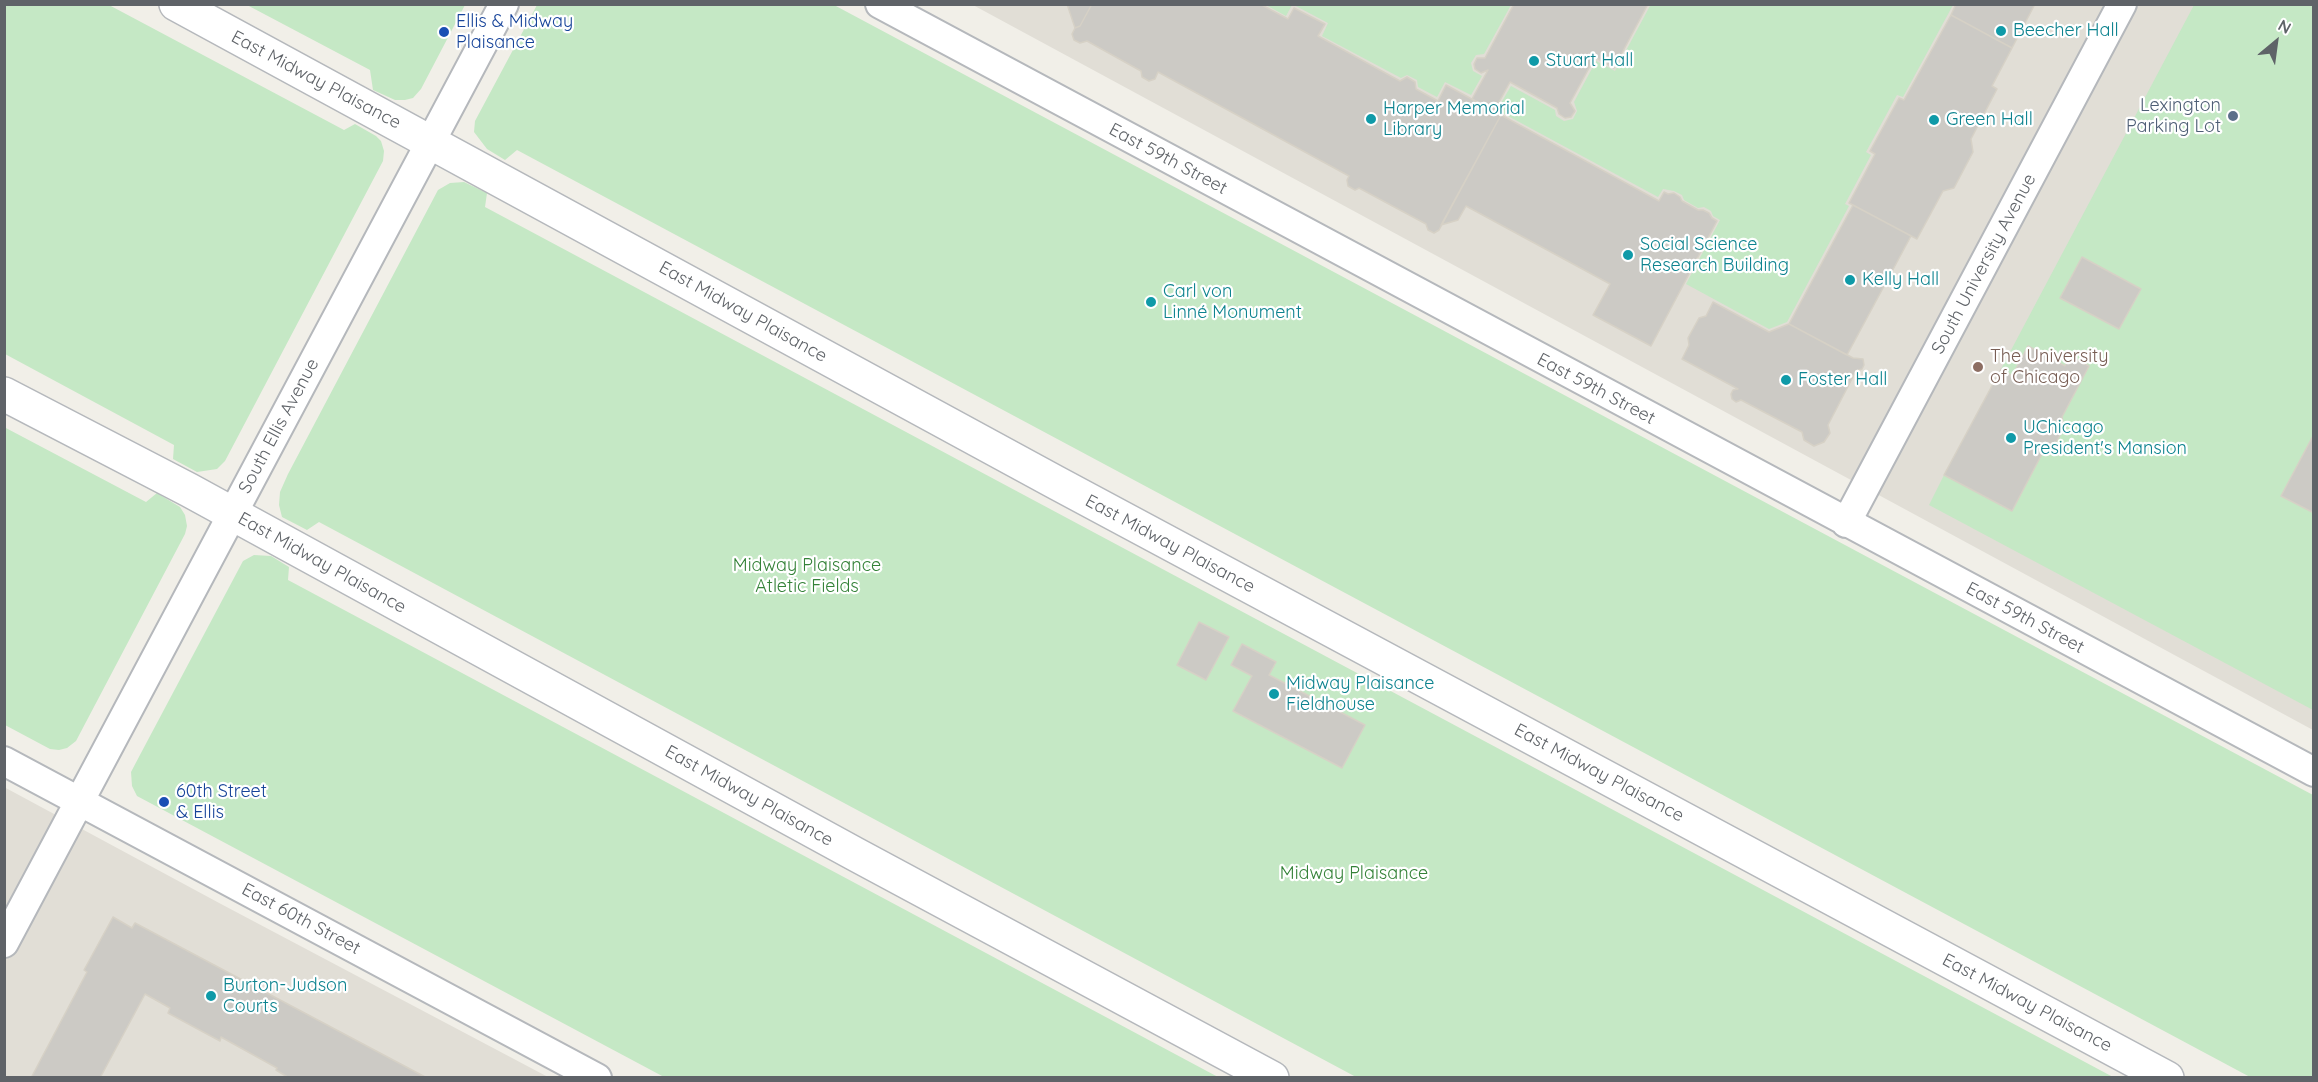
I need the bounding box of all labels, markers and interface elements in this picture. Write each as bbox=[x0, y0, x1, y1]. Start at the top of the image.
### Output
place label: Ellis & Midway Plaisance bbox=[456, 11, 573, 54]
north arrow bbox=[2246, 12, 2306, 72]
text: N bbox=[2275, 15, 2295, 38]
place label: Beecher Hall bbox=[2013, 20, 2119, 42]
marker: Beecher Hall bbox=[1994, 24, 2008, 38]
marker: Ellis & Midway Plaisance bbox=[437, 25, 451, 39]
street label: East Midway Plaisance bbox=[228, 26, 404, 134]
place label: Stuart Hall bbox=[1546, 50, 1633, 72]
marker: Stuart Hall bbox=[1527, 54, 1541, 68]
place label: Lexington Parking Lot bbox=[2126, 95, 2221, 138]
place label: Harper Memorial Library bbox=[1383, 98, 1525, 140]
place label: Green Hall bbox=[1946, 109, 2033, 131]
marker: Lexington Parking Lot bbox=[2226, 109, 2240, 123]
marker: Harper Memorial Library bbox=[1364, 112, 1378, 126]
marker: Green Hall bbox=[1927, 113, 1941, 127]
street label: East 59th Street bbox=[1105, 119, 1231, 199]
street label: South University Avenue bbox=[1927, 170, 2041, 358]
place label: Social Science Research Building bbox=[1640, 234, 1789, 276]
marker: Social Science Research Building bbox=[1621, 248, 1635, 262]
street label: East Midway Plaisance bbox=[655, 257, 831, 367]
place label: Kelly Hall bbox=[1862, 269, 1939, 291]
marker: Kelly Hall bbox=[1843, 273, 1857, 287]
place label: Carl von Linné Monument bbox=[1163, 281, 1302, 324]
marker: Carl von Linné Monument bbox=[1144, 295, 1158, 309]
place label: The University of Chicago bbox=[1990, 346, 2108, 388]
street label: East 59th Street bbox=[1533, 349, 1659, 429]
street label: South Ellis Avenue bbox=[234, 355, 324, 497]
marker: The University of Chicago bbox=[1971, 360, 1985, 374]
place label: Foster Hall bbox=[1798, 369, 1887, 391]
marker: Foster Hall bbox=[1779, 373, 1793, 387]
place label: UChicago President's Mansion bbox=[2023, 417, 2187, 460]
marker: UChicago President's Mansion bbox=[2004, 431, 2018, 445]
street label: East Midway Plaisance bbox=[1082, 490, 1258, 598]
street label: East Midway Plaisance bbox=[234, 508, 410, 618]
park label: Midway Plaisance Atletic Fields bbox=[733, 555, 881, 598]
street label: East 59th Street bbox=[1962, 578, 2088, 658]
place label: Midway Plaisance Fieldhouse bbox=[1286, 673, 1434, 716]
marker: Midway Plaisance Fieldhouse bbox=[1267, 687, 1281, 701]
street label: East Midway Plaisance bbox=[1511, 719, 1687, 827]
street label: East Midway Plaisance bbox=[661, 741, 837, 851]
place label: 60th Street & Ellis bbox=[176, 781, 267, 824]
marker: 60th Street & Ellis bbox=[157, 795, 171, 809]
park label: Midway Plaisance bbox=[1280, 863, 1428, 885]
street label: East 60th Street bbox=[238, 879, 364, 959]
street label: East Midway Plaisance bbox=[1939, 949, 2115, 1057]
place label: Burton-Judson Courts bbox=[223, 975, 347, 1018]
marker: Burton-Judson Courts bbox=[204, 989, 218, 1003]

